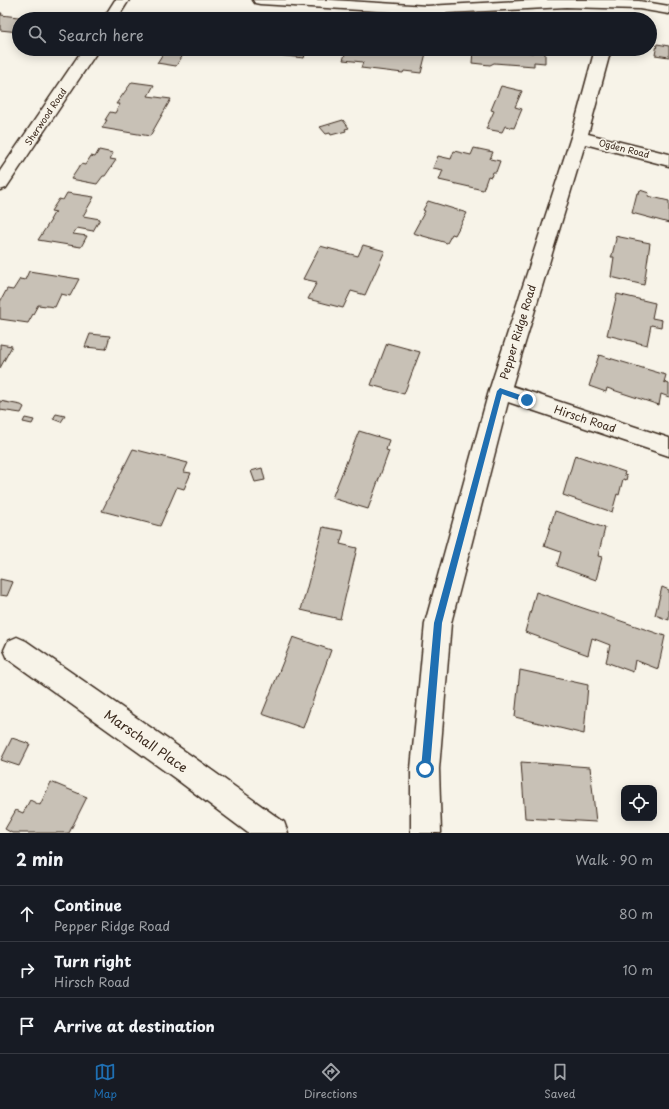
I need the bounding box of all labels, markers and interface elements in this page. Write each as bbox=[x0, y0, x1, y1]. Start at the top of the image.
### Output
search box bbox=[12, 12, 657, 56]
icon: search bbox=[26, 23, 48, 45]
text: Search here bbox=[58, 23, 144, 46]
street label: Sherwood Road bbox=[21, 85, 70, 148]
street label: Ogden Road bbox=[598, 135, 651, 161]
street label: Pepper Ridge Road bbox=[495, 282, 540, 381]
route end bbox=[518, 391, 536, 409]
street label: Hirsch Road bbox=[552, 401, 618, 437]
street label: Marschall Place bbox=[101, 705, 192, 777]
route start bbox=[416, 760, 434, 778]
map controls bbox=[621, 785, 657, 821]
button: locate bbox=[621, 785, 657, 821]
text: 2 min bbox=[16, 846, 63, 872]
text: Walk · 90 m bbox=[576, 850, 653, 869]
text: Continue bbox=[54, 893, 122, 916]
icon: ahead bbox=[16, 903, 38, 925]
text: 80 m bbox=[619, 904, 653, 923]
text: Pepper Ridge Road bbox=[54, 916, 170, 935]
text: Turn right bbox=[54, 949, 131, 972]
icon: right bbox=[16, 959, 38, 981]
text: 10 m bbox=[623, 960, 653, 979]
text: Hirsch Road bbox=[54, 972, 130, 991]
text: Arrive at destination bbox=[54, 1014, 215, 1037]
icon: arrive bbox=[16, 1015, 38, 1037]
tab: Map bbox=[93, 1061, 117, 1102]
tab: Directions bbox=[304, 1061, 357, 1102]
tab: Saved bbox=[544, 1061, 576, 1102]

